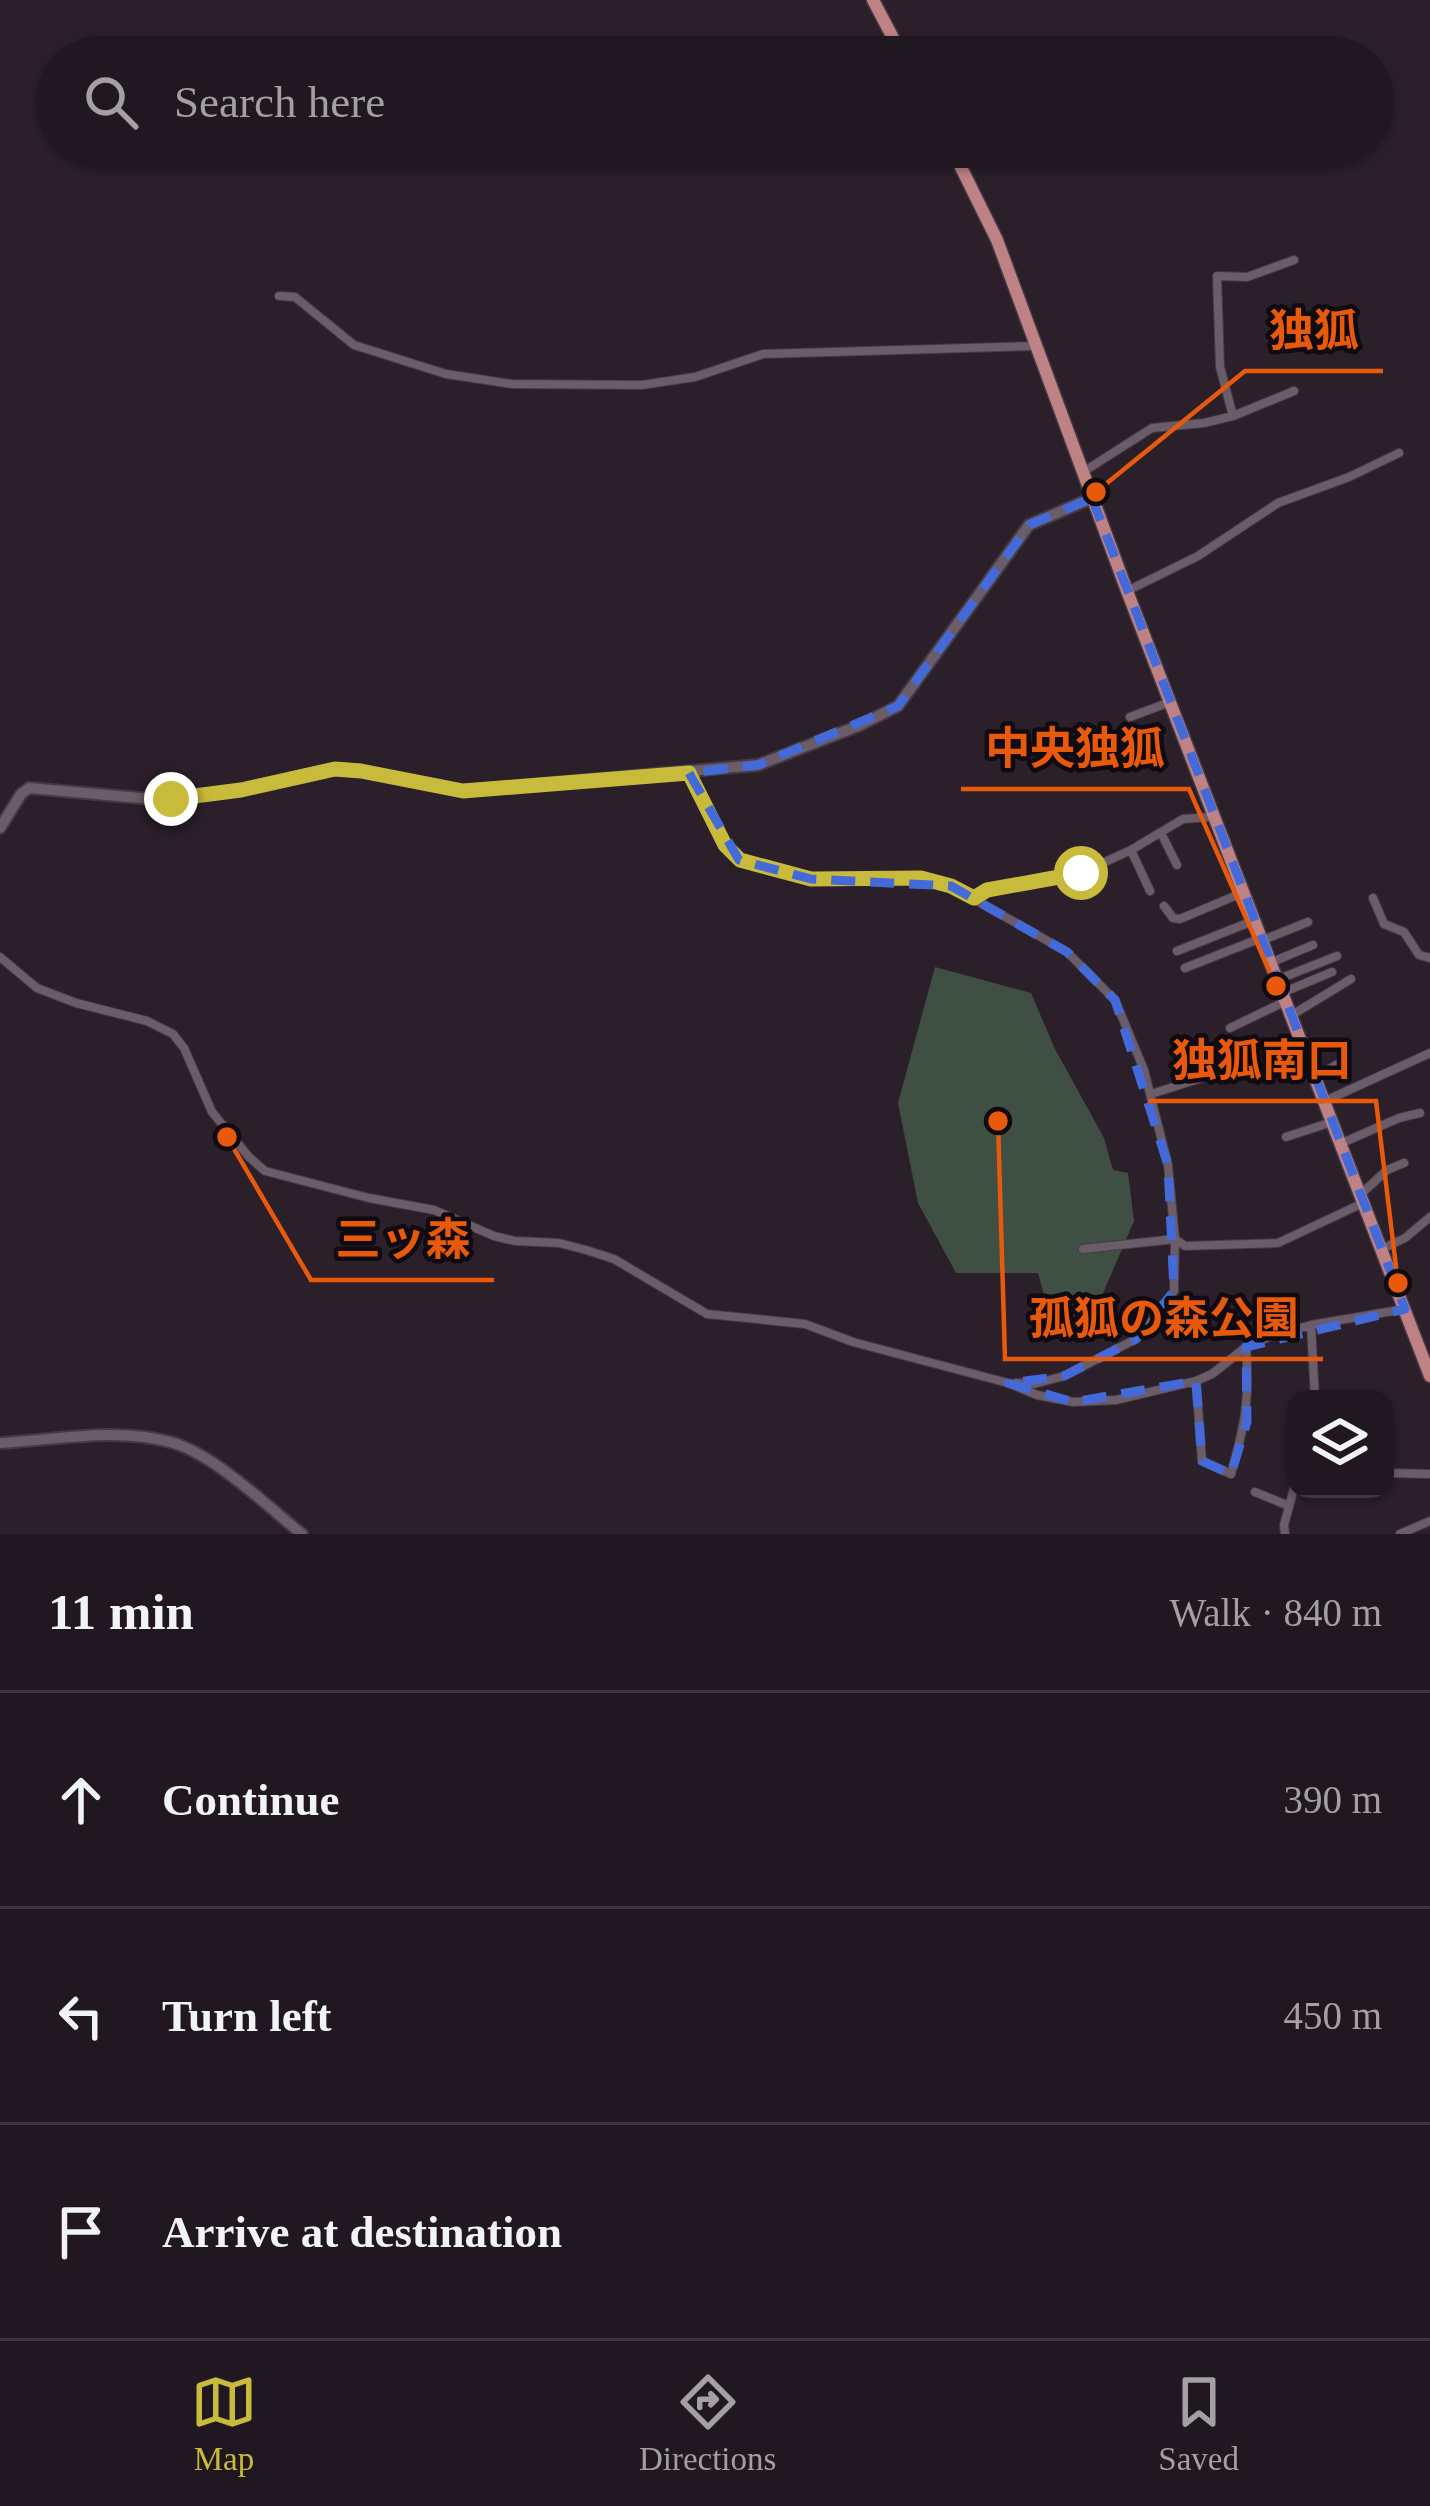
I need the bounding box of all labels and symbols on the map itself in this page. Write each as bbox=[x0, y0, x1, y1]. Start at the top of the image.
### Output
callout: 独狐 bbox=[1245, 290, 1383, 371]
text: 独狐 bbox=[1269, 306, 1359, 356]
callout: 中央独狐 bbox=[961, 708, 1189, 789]
text: 中央独狐 bbox=[985, 724, 1165, 774]
route end bbox=[144, 772, 198, 826]
route start bbox=[1054, 846, 1108, 900]
callout: 独狐南口 bbox=[1148, 1020, 1376, 1101]
text: 独狐南口 bbox=[1172, 1036, 1352, 1086]
callout: 三ッ森 bbox=[311, 1199, 494, 1280]
text: 三ッ森 bbox=[335, 1215, 471, 1265]
callout: 孤狐の森公園 bbox=[1005, 1278, 1323, 1359]
text: 孤狐の森公園 bbox=[1029, 1294, 1299, 1344]

